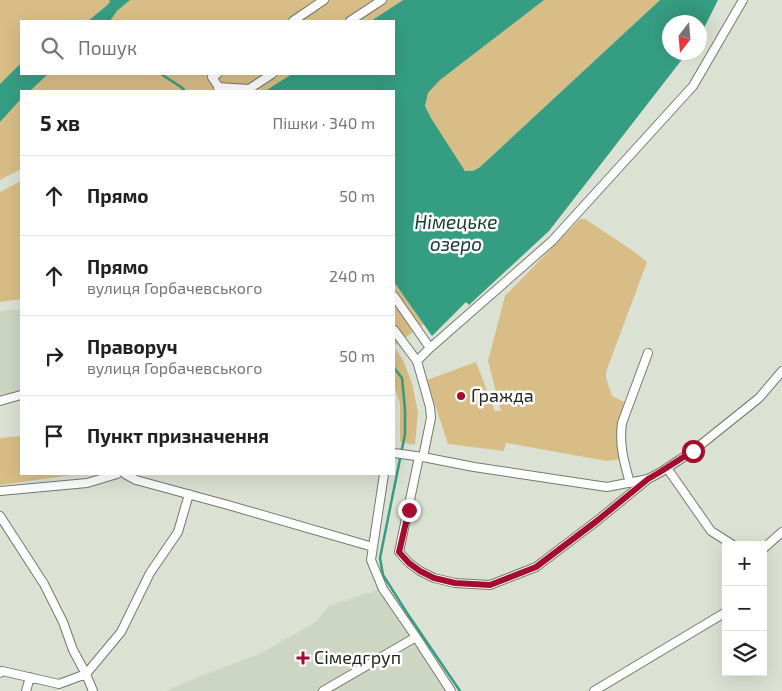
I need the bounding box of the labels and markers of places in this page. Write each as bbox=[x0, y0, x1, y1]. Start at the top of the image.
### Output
place label: Гражда bbox=[471, 384, 534, 406]
marker: Гражда bbox=[455, 390, 467, 402]
place label: Сімедгруп bbox=[314, 646, 401, 668]
marker: Сімедгруп bbox=[296, 651, 310, 665]

